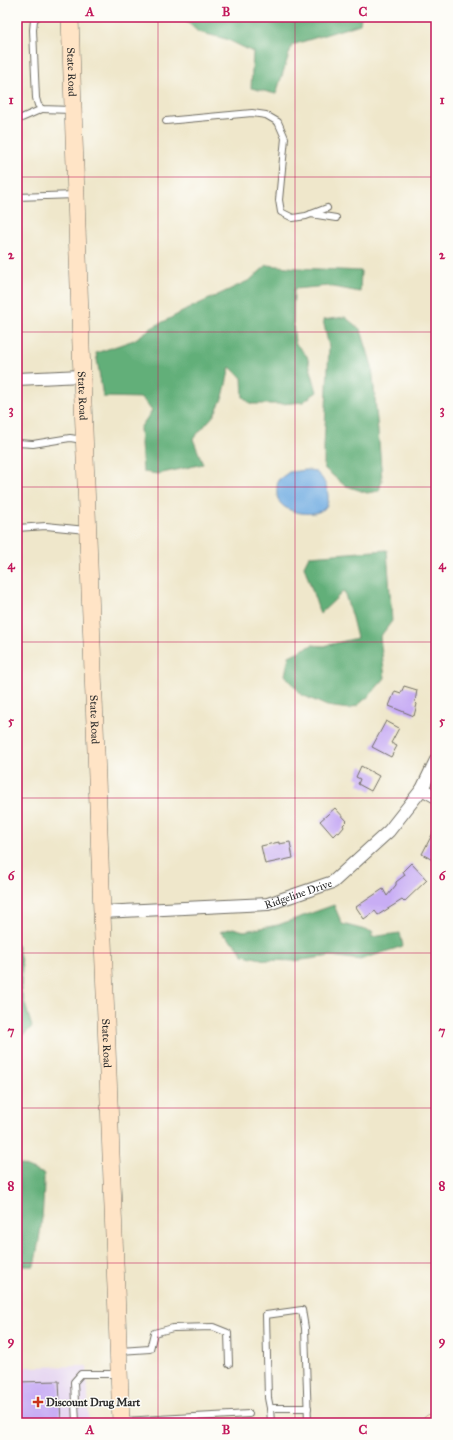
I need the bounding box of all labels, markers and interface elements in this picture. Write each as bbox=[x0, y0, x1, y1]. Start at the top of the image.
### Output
text: A bbox=[85, 4, 95, 20]
text: B bbox=[222, 4, 231, 20]
text: C bbox=[359, 4, 368, 20]
street label: State Road bbox=[64, 47, 79, 97]
text: 1 bbox=[8, 92, 14, 108]
text: 1 bbox=[439, 92, 445, 108]
text: 2 bbox=[8, 247, 15, 263]
text: 2 bbox=[439, 247, 446, 263]
street label: State Road bbox=[75, 371, 90, 421]
text: 3 bbox=[8, 402, 14, 418]
text: 3 bbox=[439, 402, 445, 418]
text: 4 bbox=[7, 557, 15, 573]
text: 4 bbox=[438, 557, 446, 573]
street label: State Road bbox=[87, 695, 102, 745]
text: 5 bbox=[8, 713, 15, 729]
text: 5 bbox=[439, 713, 446, 729]
text: 6 bbox=[8, 868, 16, 884]
text: 6 bbox=[439, 868, 447, 884]
street label: Ridgeline Drive bbox=[263, 877, 334, 912]
street label: State Road bbox=[99, 1019, 114, 1069]
text: 7 bbox=[8, 1023, 15, 1039]
text: 7 bbox=[439, 1023, 446, 1039]
text: 8 bbox=[8, 1178, 15, 1194]
text: 8 bbox=[439, 1178, 446, 1194]
text: 9 bbox=[8, 1333, 15, 1349]
text: 9 bbox=[439, 1333, 446, 1349]
place label: Discount Drug Mart bbox=[46, 1396, 140, 1409]
marker: Discount Drug Mart bbox=[33, 1397, 43, 1407]
text: A bbox=[85, 1422, 95, 1438]
text: B bbox=[222, 1422, 231, 1438]
text: C bbox=[359, 1422, 368, 1438]

